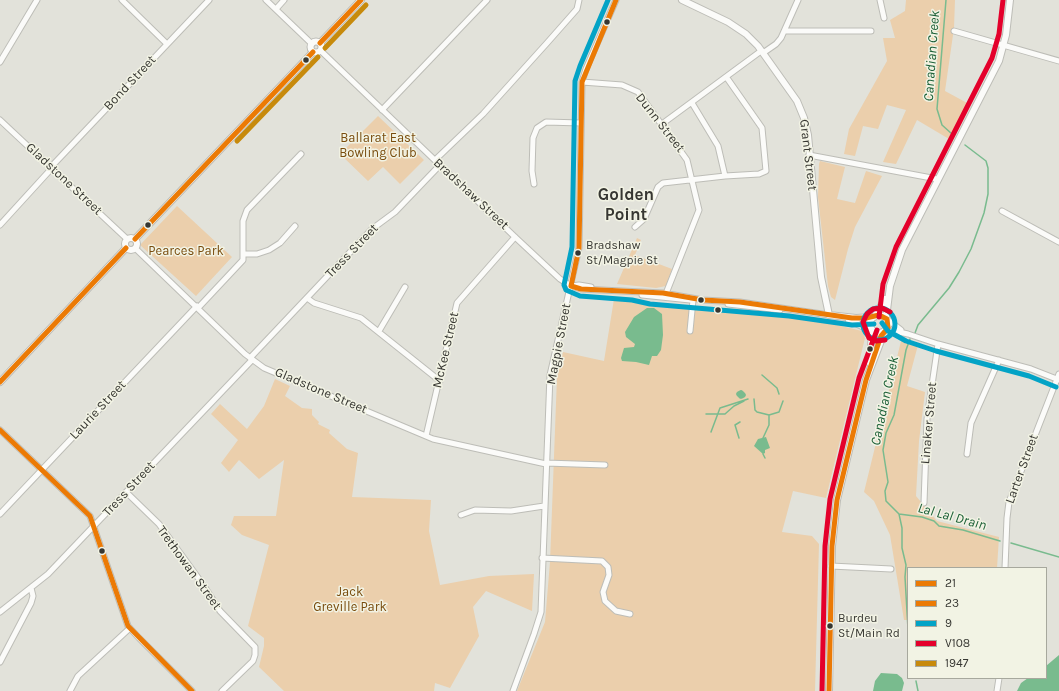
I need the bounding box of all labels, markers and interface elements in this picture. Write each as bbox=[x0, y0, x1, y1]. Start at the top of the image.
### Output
water label: Canadian Creek bbox=[920, 10, 944, 102]
unlabelled marker bbox=[602, 17, 612, 27]
street label: Bond Street bbox=[101, 52, 159, 114]
unlabelled marker bbox=[301, 55, 311, 65]
street label: Dunn Street bbox=[632, 90, 688, 156]
street label: Grant Street bbox=[796, 118, 820, 192]
park label: Ballarat East Bowling Club bbox=[339, 130, 417, 161]
street label: Gladstone Street bbox=[22, 140, 106, 218]
street label: Bradshaw Street bbox=[430, 155, 512, 233]
district label: Golden Point bbox=[598, 185, 654, 225]
unlabelled marker bbox=[143, 220, 153, 230]
street label: Tress Street bbox=[322, 221, 382, 281]
place label: Bradshaw St/Magpie St bbox=[586, 239, 658, 267]
park label: Pearces Park bbox=[148, 243, 224, 259]
marker: Bradshaw St/Magpie St bbox=[573, 248, 583, 258]
unlabelled marker bbox=[696, 295, 706, 305]
street label: Magpie Street bbox=[543, 302, 575, 386]
unlabelled marker bbox=[713, 305, 723, 315]
street label: McKee Street bbox=[430, 310, 462, 390]
unlabelled marker bbox=[865, 344, 875, 354]
water label: Canadian Creek bbox=[867, 355, 903, 447]
street label: Gladstone Street bbox=[272, 364, 370, 418]
street label: Laurie Street bbox=[67, 377, 129, 443]
street label: Linaker Street bbox=[918, 381, 940, 465]
street label: Larter Street bbox=[1002, 432, 1042, 506]
street label: Tress Street bbox=[100, 458, 158, 520]
water label: Lal Lal Drain bbox=[916, 500, 988, 534]
street label: Trethowan Street bbox=[153, 523, 225, 613]
unlabelled marker bbox=[97, 546, 107, 556]
legend bbox=[907, 567, 1047, 679]
text: 21 bbox=[945, 576, 956, 590]
park label: Jack Greville Park bbox=[313, 584, 387, 615]
text: 23 bbox=[945, 596, 959, 610]
place label: Burdeu St/Main Rd bbox=[838, 612, 900, 640]
text: 9 bbox=[945, 616, 952, 630]
marker: Burdeu St/Main Rd bbox=[825, 621, 835, 631]
text: V108 bbox=[945, 636, 970, 650]
text: 1947 bbox=[945, 656, 968, 670]

